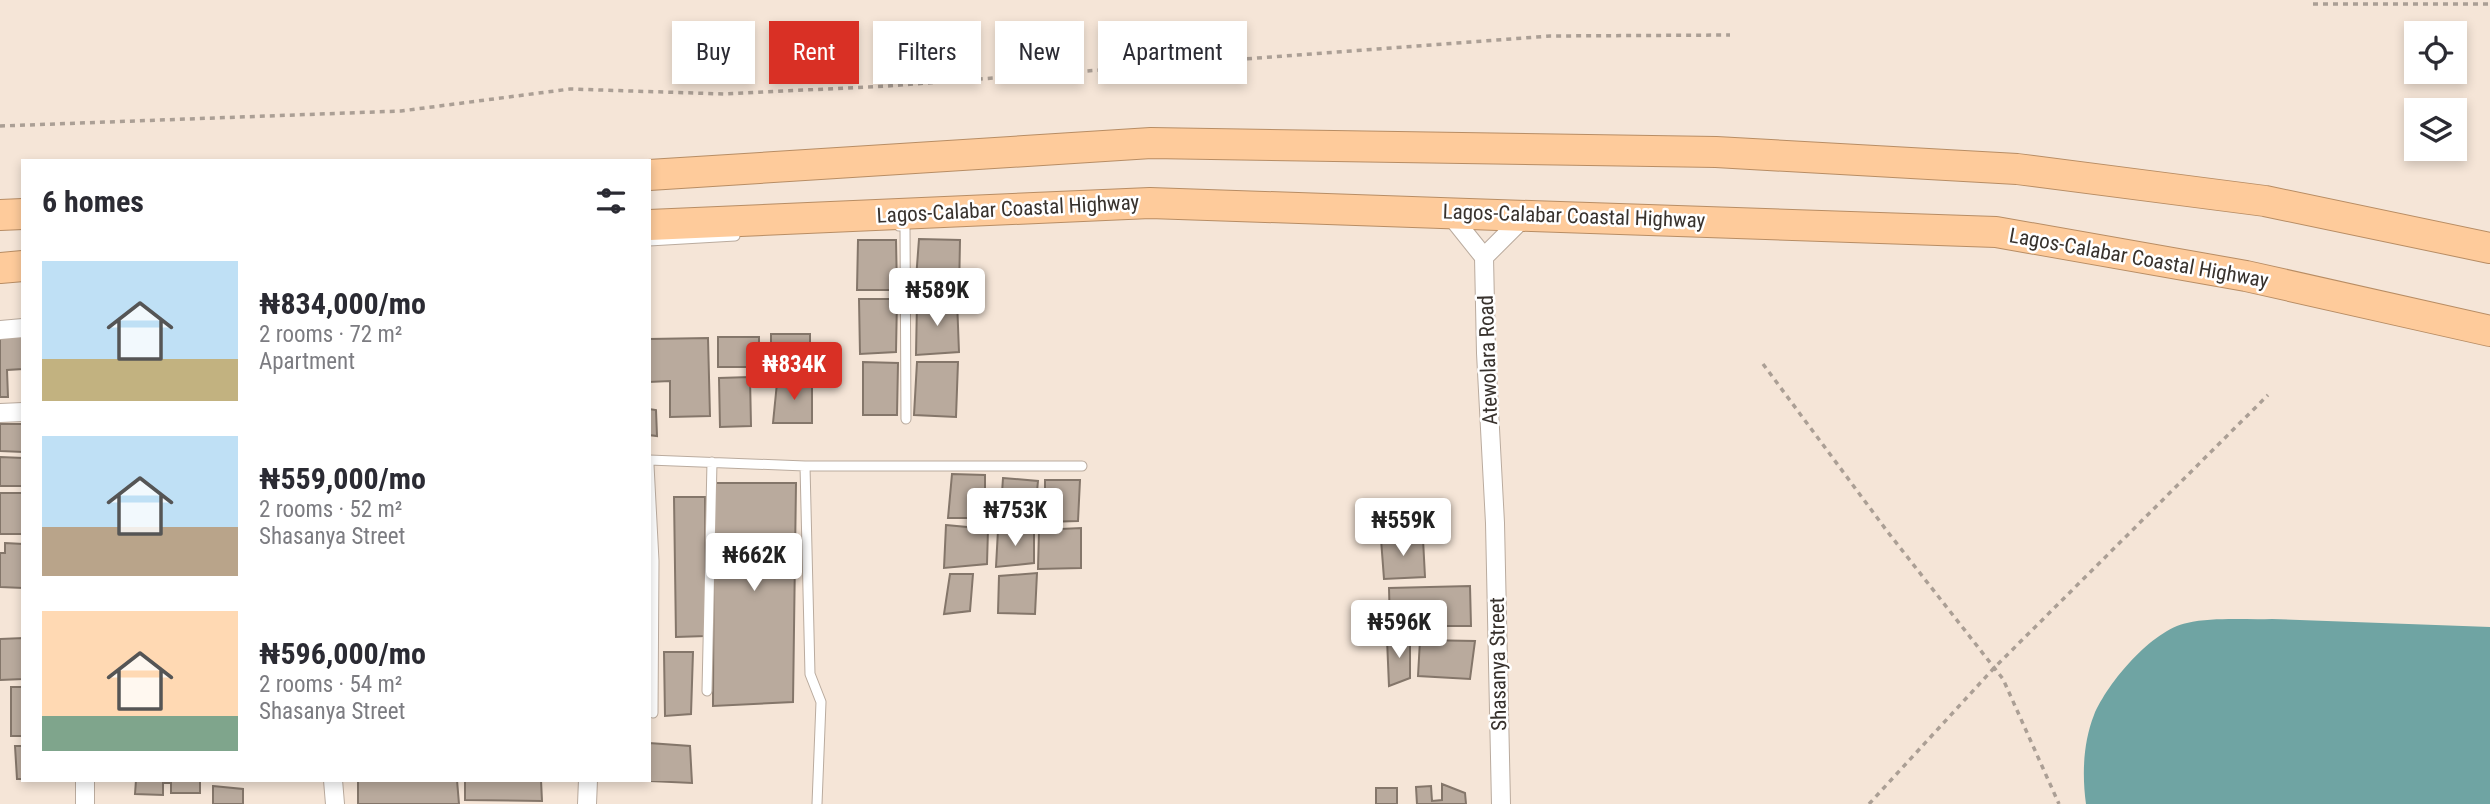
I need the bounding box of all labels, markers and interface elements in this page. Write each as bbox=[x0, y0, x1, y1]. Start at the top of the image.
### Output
chip: Buy bbox=[672, 21, 755, 84]
chip: Rent bbox=[769, 21, 859, 84]
chip: Filters bbox=[873, 21, 981, 84]
chip: New bbox=[995, 21, 1084, 84]
chip: Apartment bbox=[1098, 21, 1247, 84]
map controls bbox=[2404, 21, 2467, 161]
button: locate bbox=[2404, 21, 2467, 84]
button: layers bbox=[2404, 98, 2467, 161]
icon: filters bbox=[592, 182, 630, 220]
text: 6 homes bbox=[42, 184, 144, 219]
street label: Lagos-Calabar Coastal Highway bbox=[876, 190, 1140, 228]
street label: Lagos-Calabar Coastal Highway bbox=[1442, 199, 1706, 233]
street label: Lagos-Calabar Coastal Highway bbox=[2007, 223, 2271, 293]
pin: ₦589K bbox=[888, 268, 986, 328]
text: ₦589K bbox=[905, 277, 969, 304]
text: ₦834,000/mo bbox=[259, 286, 426, 321]
icon: home bbox=[98, 289, 182, 373]
street label: Atewolara Road bbox=[1474, 295, 1502, 425]
text: 2 rooms · 72 m² bbox=[259, 321, 402, 348]
pin: ₦834K bbox=[745, 342, 843, 402]
text: Apartment bbox=[259, 348, 355, 375]
text: ₦834K bbox=[762, 351, 826, 378]
text: ₦559,000/mo bbox=[259, 461, 426, 496]
icon: home bbox=[98, 464, 182, 548]
pin: ₦753K bbox=[966, 489, 1064, 548]
text: 2 rooms · 52 m² bbox=[259, 496, 402, 523]
text: ₦753K bbox=[983, 497, 1047, 524]
pin: ₦559K bbox=[1354, 498, 1452, 558]
text: ₦559K bbox=[1371, 507, 1435, 534]
text: Shasanya Street bbox=[259, 523, 405, 550]
pin: ₦662K bbox=[705, 534, 803, 593]
text: ₦662K bbox=[722, 542, 786, 569]
street label: Shasanya Street bbox=[1485, 597, 1511, 731]
pin: ₦596K bbox=[1350, 600, 1448, 660]
text: ₦596K bbox=[1367, 609, 1431, 636]
text: ₦596,000/mo bbox=[259, 636, 426, 671]
icon: home bbox=[98, 639, 182, 723]
text: 2 rooms · 54 m² bbox=[259, 671, 402, 698]
text: Shasanya Street bbox=[259, 698, 405, 725]

